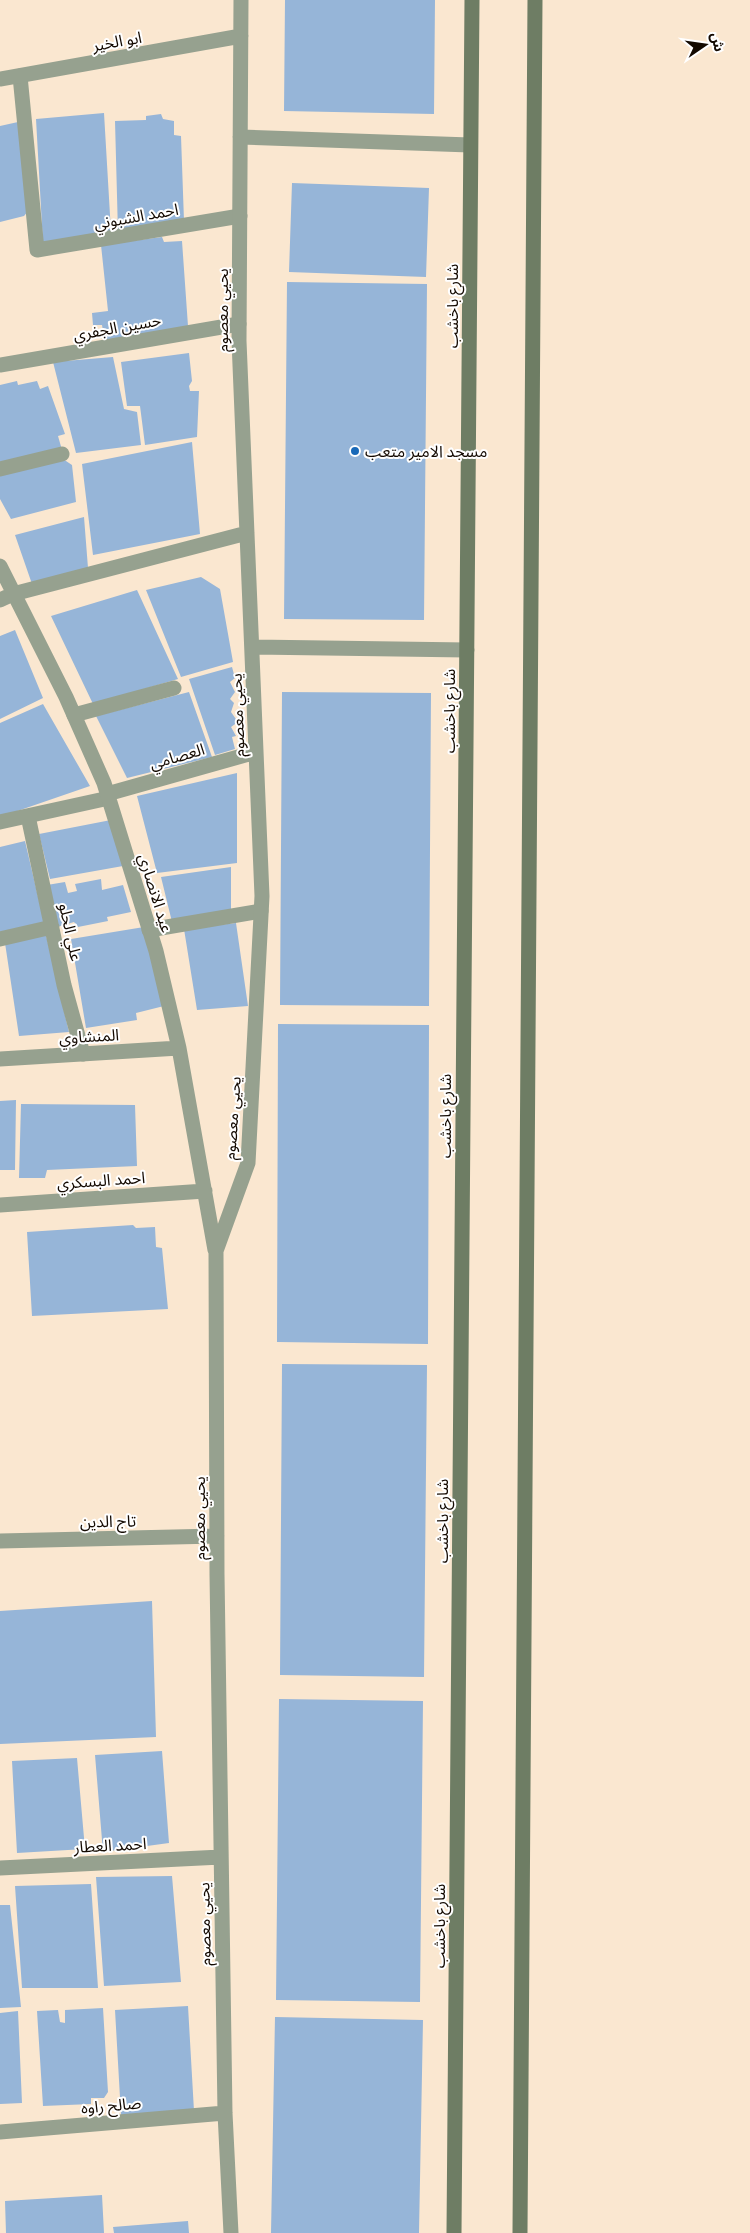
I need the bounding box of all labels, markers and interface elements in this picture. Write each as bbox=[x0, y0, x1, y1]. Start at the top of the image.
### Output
north arrow bbox=[680, 20, 730, 70]
street label: ابو الخير bbox=[90, 28, 143, 55]
text: ش bbox=[707, 31, 728, 53]
street label: احمد الشبوني bbox=[92, 200, 180, 236]
street label: شارع باخشب bbox=[443, 264, 465, 348]
street label: يحيي معصوم bbox=[213, 268, 235, 352]
street label: حسين الجفري bbox=[72, 310, 163, 347]
place label: مسجد الامير متعب bbox=[365, 442, 487, 461]
marker: مسجد الامير متعب bbox=[349, 445, 361, 457]
street label: شارع باخشب bbox=[440, 669, 462, 753]
street label: يحيي معصوم bbox=[227, 673, 251, 757]
street label: العصامي bbox=[147, 740, 208, 776]
street label: عيد الانصاري bbox=[132, 851, 177, 936]
street label: علي الحلو bbox=[52, 901, 86, 963]
street label: المنشاوي bbox=[58, 1025, 120, 1050]
street label: شارع باخشب bbox=[436, 1074, 458, 1158]
street label: يحيي معصوم bbox=[220, 1076, 248, 1161]
street label: احمد البسكري bbox=[56, 1168, 146, 1196]
street label: يحيي معصوم bbox=[190, 1476, 212, 1560]
street label: شارع باخشب bbox=[433, 1479, 455, 1563]
street label: تاج الدين bbox=[80, 1512, 137, 1534]
street label: احمد العطار bbox=[72, 1834, 147, 1857]
street label: يحيي معصوم bbox=[194, 1882, 218, 1966]
street label: شارع باخشب bbox=[430, 1884, 452, 1968]
street label: صالح راوه bbox=[80, 2093, 142, 2121]

